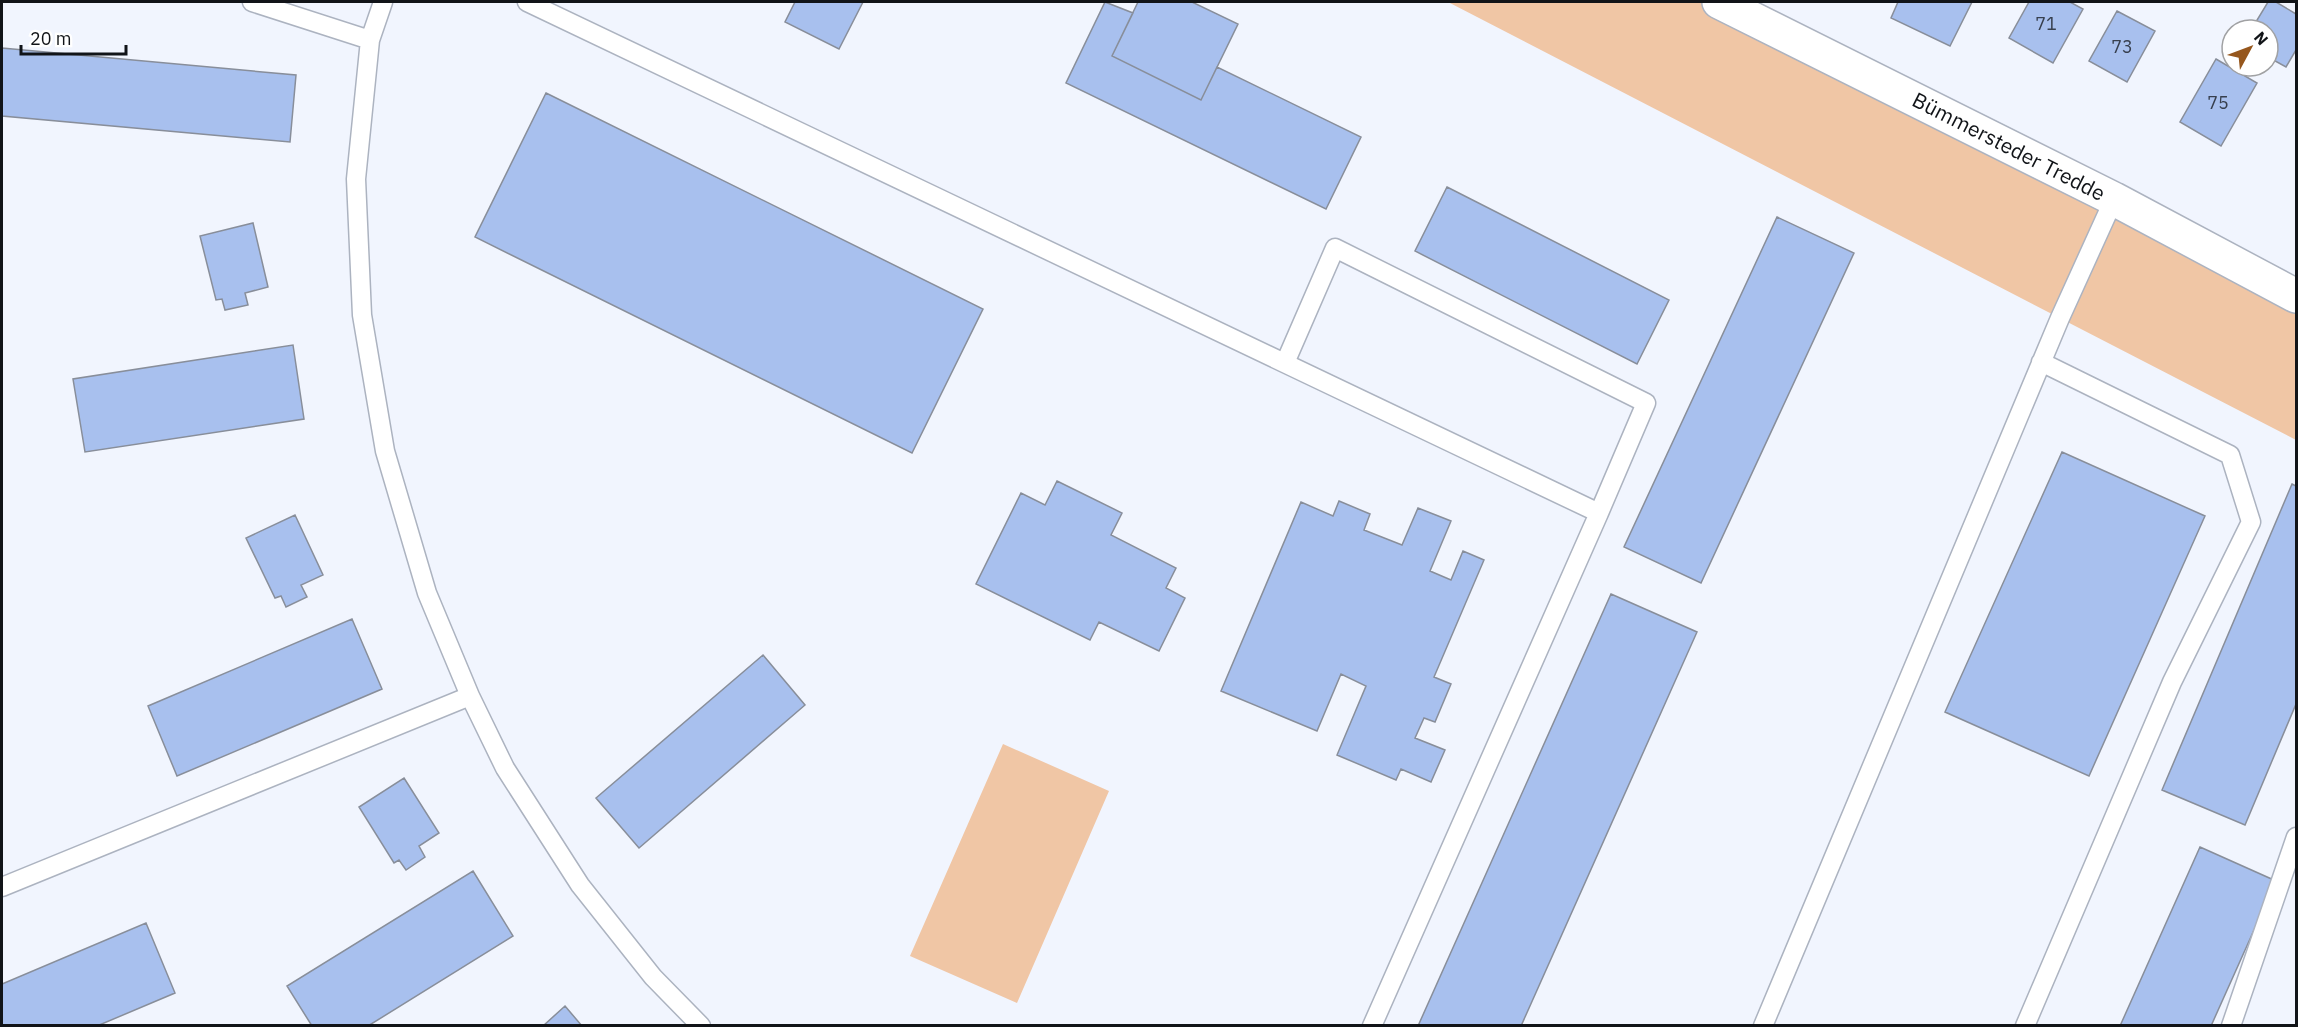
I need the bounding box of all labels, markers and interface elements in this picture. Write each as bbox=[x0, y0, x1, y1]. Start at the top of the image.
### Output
house number: 71 bbox=[2035, 12, 2057, 35]
scale bar bbox=[21, 18, 126, 56]
north arrow bbox=[2220, 18, 2280, 78]
text: 20 m bbox=[30, 27, 72, 50]
text: N bbox=[2250, 27, 2273, 49]
house number: 73 bbox=[2111, 35, 2133, 58]
street label: Bümmersteder Tredde bbox=[1908, 85, 2110, 207]
house number: 75 bbox=[2207, 91, 2229, 114]

